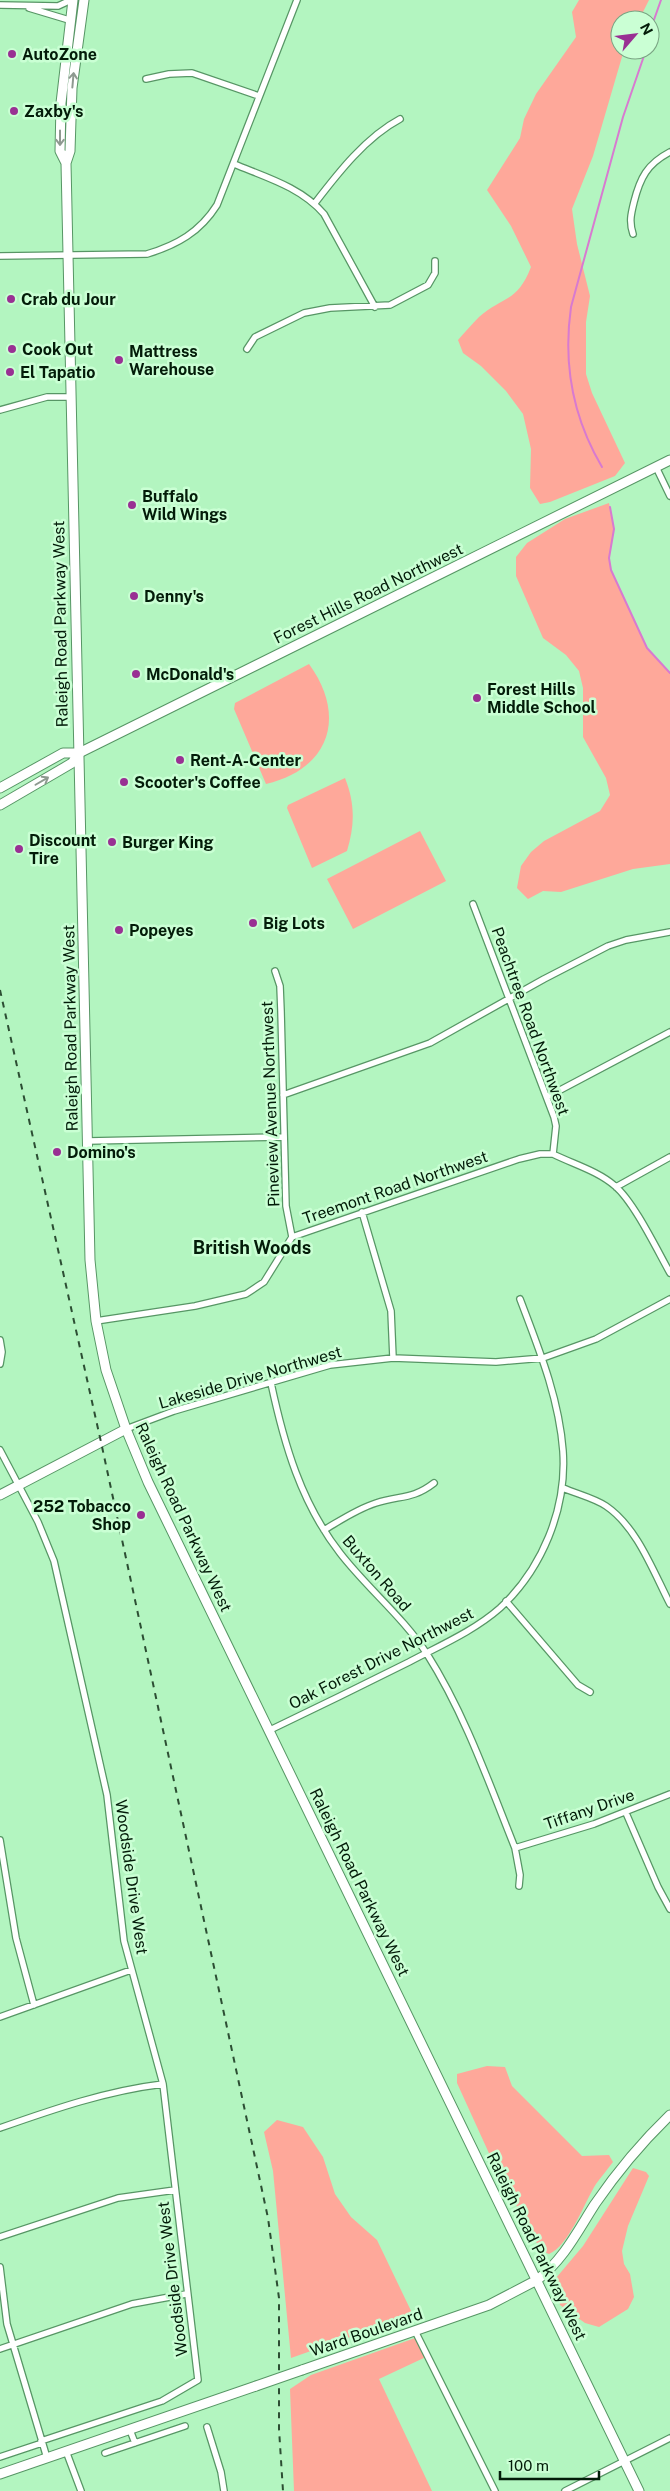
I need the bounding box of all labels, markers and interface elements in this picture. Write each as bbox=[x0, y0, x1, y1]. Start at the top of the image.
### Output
north arrow bbox=[610, 10, 660, 60]
text: N bbox=[637, 20, 656, 37]
place label: AutoZone bbox=[22, 45, 97, 64]
marker: AutoZone bbox=[6, 48, 18, 60]
one-way arrow bbox=[68, 73, 78, 89]
place label: Zaxby's bbox=[24, 102, 83, 121]
marker: Zaxby's bbox=[8, 105, 20, 117]
one-way arrow bbox=[55, 130, 65, 146]
place label: Crab du Jour bbox=[21, 290, 116, 309]
marker: Crab du Jour bbox=[5, 293, 17, 305]
place label: Cook Out bbox=[22, 340, 94, 359]
place label: Mattress Warehouse bbox=[129, 342, 214, 379]
marker: Cook Out bbox=[6, 343, 18, 355]
marker: Mattress Warehouse bbox=[113, 354, 125, 366]
place label: El Tapatio bbox=[20, 363, 95, 382]
marker: El Tapatio bbox=[4, 366, 16, 378]
place label: Buffalo Wild Wings bbox=[142, 487, 227, 524]
marker: Buffalo Wild Wings bbox=[126, 499, 138, 511]
street label: Raleigh Road Parkway West bbox=[49, 520, 72, 728]
street label: Forest Hills Road Northwest bbox=[270, 539, 466, 648]
place label: Denny's bbox=[144, 587, 204, 606]
marker: Denny's bbox=[128, 590, 140, 602]
place label: McDonald's bbox=[146, 665, 234, 684]
marker: McDonald's bbox=[130, 668, 142, 680]
place label: Forest Hills Middle School bbox=[487, 680, 596, 717]
marker: Forest Hills Middle School bbox=[471, 692, 483, 704]
place label: Rent-A-Center bbox=[190, 751, 301, 770]
marker: Rent-A-Center bbox=[174, 754, 186, 766]
place label: Scooter's Coffee bbox=[134, 773, 261, 792]
one-way arrow bbox=[34, 776, 48, 786]
marker: Scooter's Coffee bbox=[118, 776, 130, 788]
place label: Discount Tire bbox=[29, 831, 97, 868]
place label: Burger King bbox=[122, 833, 214, 852]
marker: Burger King bbox=[106, 836, 118, 848]
marker: Discount Tire bbox=[13, 843, 25, 855]
place label: Big Lots bbox=[263, 914, 325, 933]
marker: Big Lots bbox=[247, 917, 259, 929]
place label: Popeyes bbox=[129, 921, 193, 940]
street label: Raleigh Road Parkway West bbox=[59, 924, 82, 1132]
marker: Popeyes bbox=[113, 924, 125, 936]
street label: Peachtree Road Northwest bbox=[488, 924, 573, 1118]
street label: Pineview Avenue Northwest bbox=[257, 1001, 284, 1207]
place label: Domino's bbox=[67, 1143, 136, 1162]
marker: Domino's bbox=[51, 1146, 63, 1158]
street label: Treemont Road Northwest bbox=[300, 1147, 490, 1228]
district label: British Woods bbox=[193, 1237, 311, 1258]
street label: Lakeside Drive Northwest bbox=[156, 1342, 344, 1413]
street label: Raleigh Road Parkway West bbox=[131, 1420, 236, 1615]
place label: 252 Tobacco Shop bbox=[33, 1497, 131, 1534]
marker: 252 Tobacco Shop bbox=[135, 1509, 147, 1521]
street label: Buxton Road bbox=[338, 1531, 415, 1615]
street label: Oak Forest Drive Northwest bbox=[286, 1604, 477, 1713]
street label: Raleigh Road Parkway West bbox=[306, 1785, 413, 1979]
street label: Tiffany Drive bbox=[541, 1785, 637, 1834]
street label: Woodside Drive West bbox=[111, 1799, 152, 1956]
street label: Raleigh Road Parkway West bbox=[483, 2149, 590, 2343]
street label: Woodside Drive West bbox=[154, 2200, 191, 2358]
street label: Ward Boulevard bbox=[307, 2304, 425, 2361]
scale bar bbox=[500, 2448, 599, 2480]
text: 100 m bbox=[508, 2457, 549, 2474]

